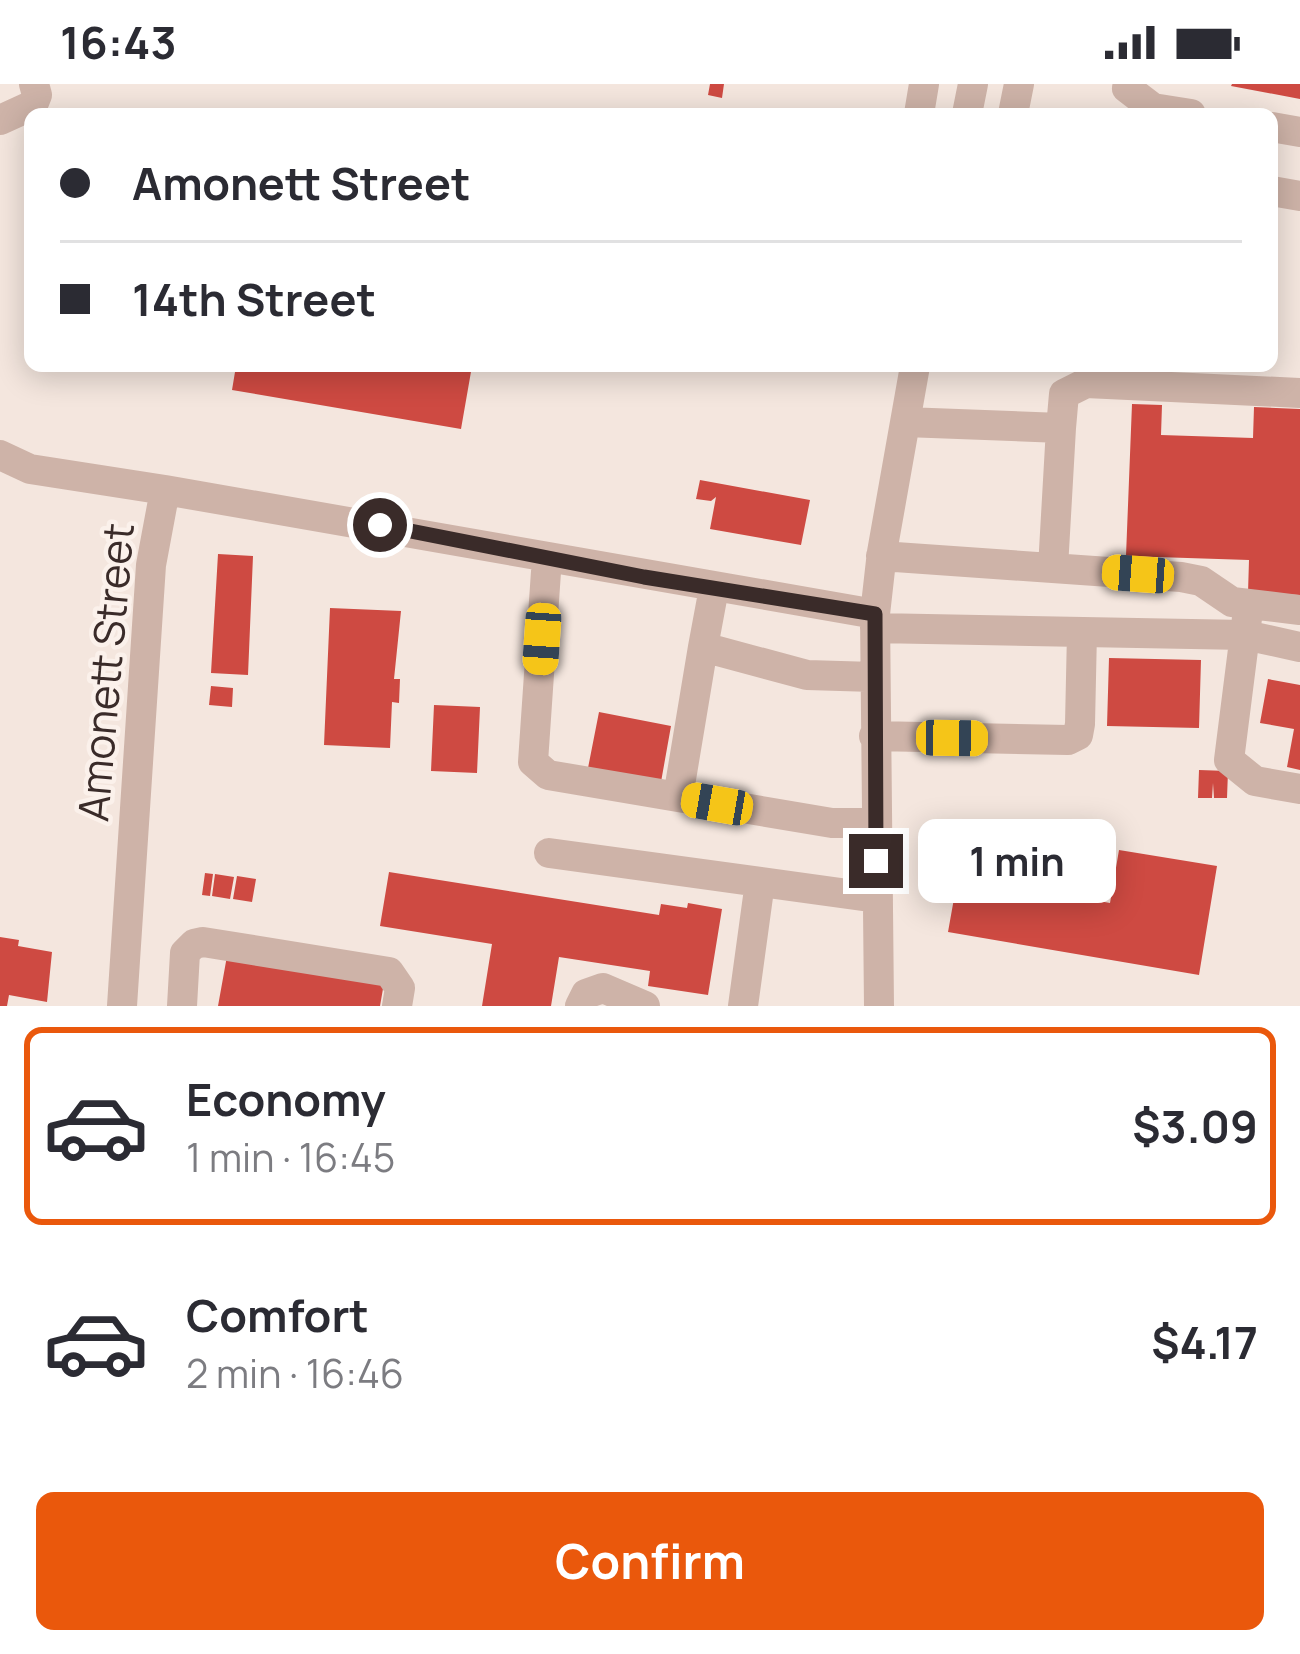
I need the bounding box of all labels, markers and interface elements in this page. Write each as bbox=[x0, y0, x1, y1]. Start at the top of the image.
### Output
text: 16:43 bbox=[60, 11, 177, 73]
text: Amonett Street bbox=[132, 152, 470, 214]
text: 14th Street bbox=[132, 268, 376, 330]
route start bbox=[353, 498, 407, 552]
street label: Amonett Street bbox=[63, 520, 147, 824]
car bbox=[1101, 554, 1175, 594]
car bbox=[522, 602, 562, 676]
car bbox=[916, 719, 988, 757]
car bbox=[678, 780, 756, 828]
callout: 1 min bbox=[918, 819, 1116, 903]
route end bbox=[849, 834, 903, 888]
text: 1 min bbox=[969, 834, 1065, 888]
text: Economy bbox=[186, 1068, 386, 1130]
icon: car bbox=[42, 1072, 150, 1180]
text: $3.09 bbox=[1132, 1095, 1258, 1157]
text: 1 min · 16:45 bbox=[186, 1130, 395, 1184]
text: Comfort bbox=[186, 1284, 369, 1346]
icon: car bbox=[42, 1288, 150, 1396]
text: $4.17 bbox=[1151, 1311, 1258, 1373]
text: 2 min · 16:46 bbox=[186, 1346, 404, 1400]
button: Confirm bbox=[36, 1492, 1264, 1630]

